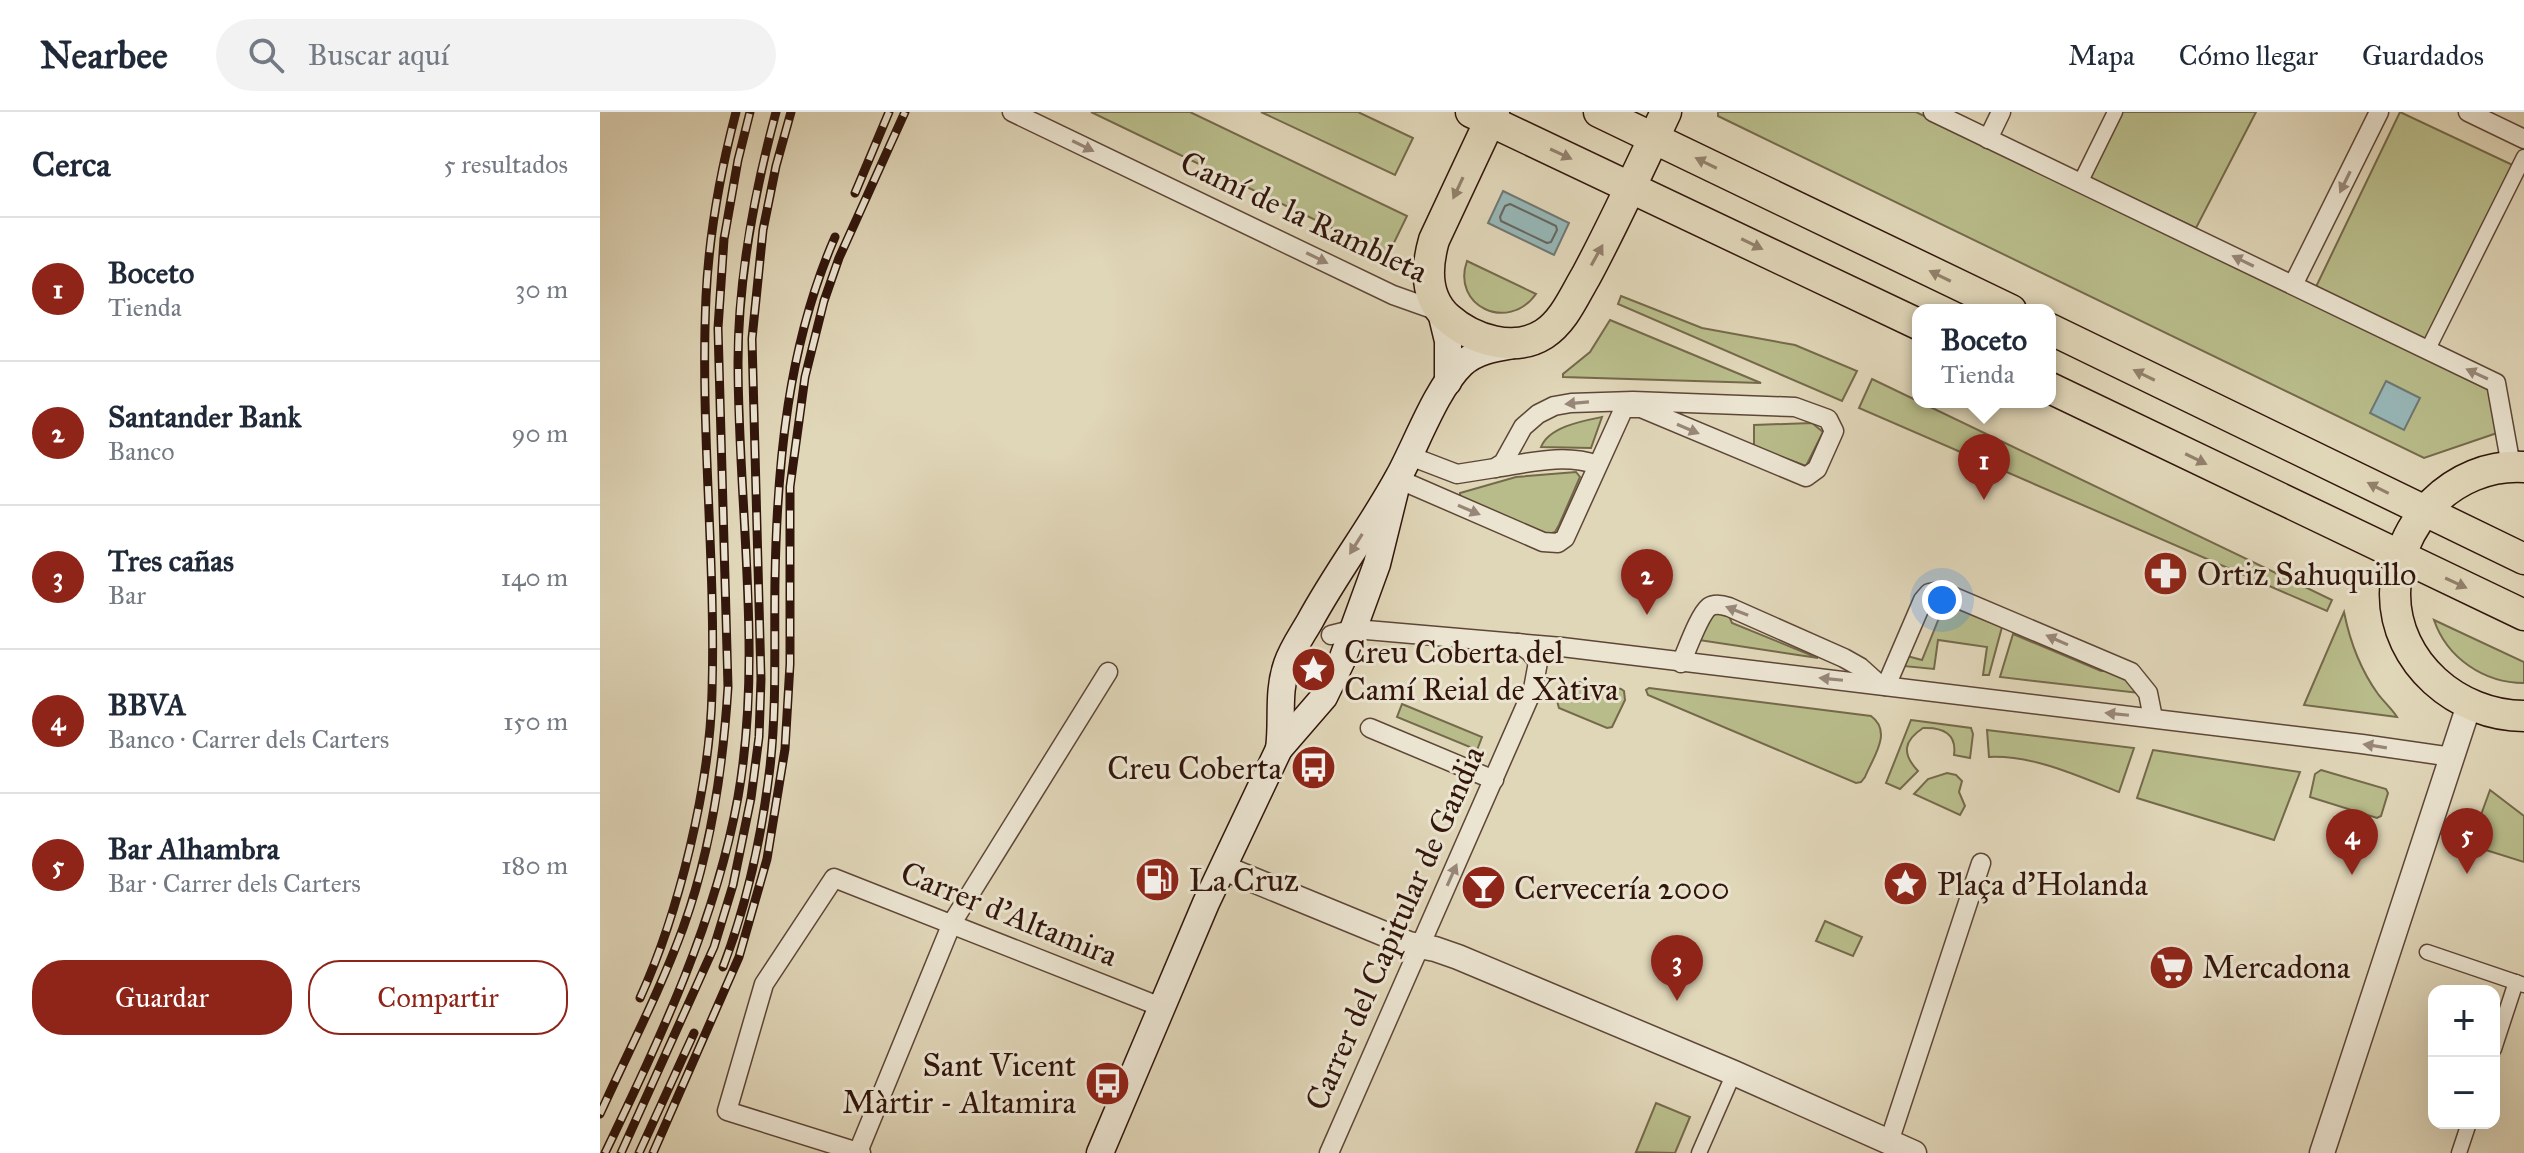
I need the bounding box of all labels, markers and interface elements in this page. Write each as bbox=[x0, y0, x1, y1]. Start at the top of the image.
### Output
search box bbox=[216, 19, 776, 91]
text: Nearbee bbox=[40, 32, 168, 78]
icon: search bbox=[244, 33, 288, 77]
text: Buscar aquí bbox=[308, 37, 449, 73]
text: Mapa bbox=[2068, 38, 2135, 73]
text: Cómo llegar bbox=[2179, 38, 2318, 73]
text: Guardados bbox=[2362, 38, 2484, 73]
one-way arrow bbox=[1071, 139, 1094, 153]
street label: Camí de la Rambleta bbox=[1174, 143, 1434, 292]
text: Cerca bbox=[32, 144, 111, 185]
one-way arrow bbox=[1549, 147, 1572, 161]
text: 5 resultados bbox=[444, 148, 568, 180]
one-way arrow bbox=[1695, 156, 1718, 170]
one-way arrow bbox=[2338, 170, 2351, 193]
one-way arrow bbox=[1451, 176, 1465, 199]
one-way arrow bbox=[1740, 237, 1763, 251]
one-way arrow bbox=[1590, 243, 1604, 266]
one-way arrow bbox=[1305, 251, 1329, 265]
one-way arrow bbox=[2231, 254, 2254, 268]
text: Boceto bbox=[108, 255, 194, 291]
one-way arrow bbox=[1929, 269, 1952, 283]
text: 1 bbox=[53, 273, 63, 305]
text: 30 m bbox=[515, 273, 568, 305]
text: Tienda bbox=[108, 291, 182, 323]
popup bbox=[1912, 304, 2056, 408]
text: Boceto bbox=[1941, 322, 2027, 358]
text: Tienda bbox=[1941, 358, 2015, 390]
one-way arrow bbox=[2465, 367, 2488, 381]
one-way arrow bbox=[2133, 368, 2156, 381]
one-way arrow bbox=[1564, 397, 1589, 410]
text: Santander Bank bbox=[108, 399, 301, 435]
text: 2 bbox=[52, 417, 64, 449]
text: 90 m bbox=[511, 417, 568, 449]
one-way arrow bbox=[1676, 422, 1700, 435]
pin: 1 bbox=[1958, 434, 2010, 500]
text: Banco bbox=[108, 435, 175, 467]
one-way arrow bbox=[2184, 452, 2207, 466]
one-way arrow bbox=[2367, 481, 2390, 495]
one-way arrow bbox=[1457, 504, 1481, 517]
one-way arrow bbox=[1349, 533, 1363, 555]
text: Tres cañas bbox=[108, 543, 234, 579]
pin: 2 bbox=[1621, 549, 1673, 615]
pharmacy icon: Ortiz Sahuquillo bbox=[2142, 550, 2190, 598]
place label: Ortiz Sahuquillo bbox=[2197, 555, 2416, 594]
text: 3 bbox=[53, 561, 63, 593]
text: 140 m bbox=[501, 561, 568, 593]
one-way arrow bbox=[2444, 576, 2467, 590]
text: Bar bbox=[108, 579, 146, 611]
your location bbox=[1922, 580, 1962, 620]
one-way arrow bbox=[1725, 604, 1749, 617]
place label: Creu Coberta del Camí Reial de Xàtiva bbox=[1344, 633, 1619, 709]
one-way arrow bbox=[2045, 633, 2068, 646]
place icon: Creu Coberta del Camí Reial de Xàtiva bbox=[1289, 646, 1337, 694]
one-way arrow bbox=[1818, 673, 1843, 686]
text: BBVA bbox=[108, 687, 186, 723]
text: 4 bbox=[51, 705, 65, 737]
text: 150 m bbox=[503, 705, 568, 737]
one-way arrow bbox=[2104, 708, 2129, 721]
text: Banco · Carrer dels Carters bbox=[108, 723, 389, 755]
street label: Carrer del Capitular de Gandia bbox=[1297, 739, 1493, 1116]
one-way arrow bbox=[2362, 739, 2387, 752]
bus stop icon: Creu Coberta bbox=[1289, 744, 1337, 792]
place label: Creu Coberta bbox=[1107, 749, 1282, 788]
pin: 5 bbox=[2441, 808, 2493, 874]
pin: 4 bbox=[2326, 809, 2378, 875]
text: Bar Alhambra bbox=[108, 831, 279, 867]
text: 5 bbox=[52, 849, 64, 881]
text: 180 m bbox=[501, 849, 568, 881]
street label: Carrer d'Altamira bbox=[895, 853, 1123, 975]
fuel station icon: La Cruz bbox=[1134, 856, 1182, 904]
place icon: Plaça d'Holanda bbox=[1882, 860, 1930, 908]
place label: La Cruz bbox=[1189, 861, 1299, 900]
one-way arrow bbox=[1445, 864, 1458, 887]
bar icon: Cervecería 2000 bbox=[1459, 864, 1507, 912]
place label: Plaça d'Holanda bbox=[1937, 865, 2148, 904]
text: Bar · Carrer dels Carters bbox=[108, 867, 361, 899]
place label: Cervecería 2000 bbox=[1514, 869, 1730, 908]
pin: 3 bbox=[1651, 935, 1703, 1001]
supermarket icon: Mercadona bbox=[2147, 943, 2195, 991]
place label: Mercadona bbox=[2202, 948, 2351, 987]
button: Guardar bbox=[32, 960, 292, 1035]
button: Compartir bbox=[308, 960, 568, 1035]
map controls bbox=[2428, 985, 2500, 1129]
button: + bbox=[2428, 985, 2500, 1057]
place label: Sant Vicent Màrtir - Altamira bbox=[842, 1046, 1076, 1122]
button: − bbox=[2428, 1057, 2500, 1129]
bus stop icon: Sant Vicent Màrtir - Altamira bbox=[1083, 1059, 1131, 1107]

